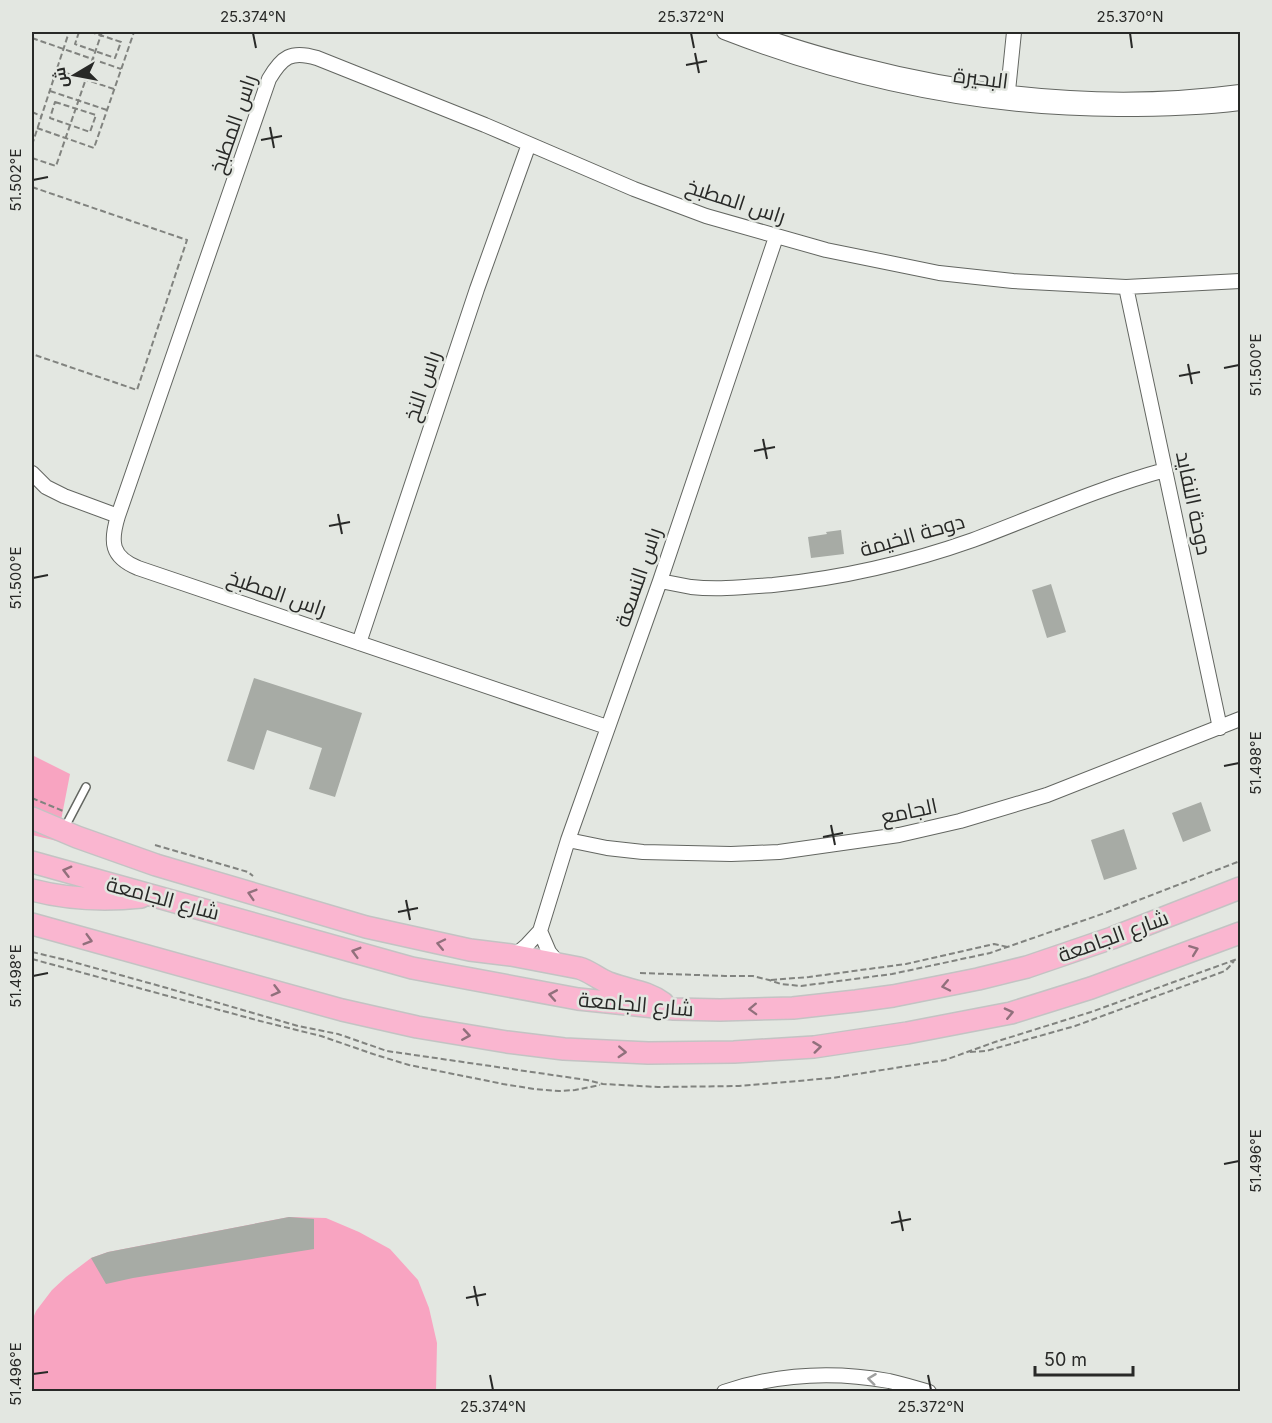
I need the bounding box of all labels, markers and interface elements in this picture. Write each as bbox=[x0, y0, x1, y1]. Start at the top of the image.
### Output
text: 25.374°N bbox=[220, 7, 286, 26]
text: 25.372°N bbox=[658, 7, 724, 26]
text: 25.370°N bbox=[1097, 7, 1163, 26]
north arrow bbox=[45, 45, 105, 105]
street label: البحيرة bbox=[952, 62, 1010, 94]
text: ش bbox=[49, 66, 72, 89]
street label: راس المطبخ bbox=[204, 71, 264, 178]
text: 51.502°E bbox=[6, 149, 25, 211]
street label: راس المطبخ bbox=[682, 173, 789, 231]
text: 51.500°E bbox=[1246, 333, 1265, 397]
street label: راس النخ bbox=[398, 347, 448, 425]
street label: دوحة النفايد bbox=[1171, 449, 1217, 557]
street label: دوحة الخيمة bbox=[857, 508, 967, 562]
street label: راس النسعة bbox=[609, 524, 668, 630]
text: 51.500°E bbox=[6, 546, 25, 610]
street label: راس المطبخ bbox=[223, 564, 330, 624]
text: 51.498°E bbox=[1246, 731, 1265, 795]
street label: الجامع bbox=[879, 793, 940, 831]
one-way arrow bbox=[62, 866, 72, 878]
street label: شارع الجامعة bbox=[103, 871, 222, 927]
one-way arrow bbox=[247, 889, 258, 901]
street label: شارع الجامعة bbox=[1054, 904, 1172, 969]
one-way arrow bbox=[82, 933, 93, 945]
one-way arrow bbox=[436, 938, 446, 951]
text: 51.498°E bbox=[6, 944, 25, 1008]
one-way arrow bbox=[1188, 945, 1198, 958]
one-way arrow bbox=[351, 947, 361, 959]
one-way arrow bbox=[942, 979, 952, 992]
one-way arrow bbox=[271, 984, 281, 997]
street label: شارع الجامعة bbox=[577, 986, 695, 1023]
one-way arrow bbox=[549, 989, 559, 1002]
one-way arrow bbox=[748, 1003, 757, 1016]
one-way arrow bbox=[1004, 1007, 1014, 1020]
one-way arrow bbox=[461, 1029, 470, 1041]
one-way arrow bbox=[813, 1041, 822, 1053]
one-way arrow bbox=[618, 1046, 627, 1059]
text: 51.496°E bbox=[1246, 1129, 1265, 1193]
scale bar bbox=[1035, 1339, 1132, 1377]
text: 51.496°E bbox=[6, 1342, 25, 1406]
text: 50 m bbox=[1044, 1349, 1087, 1370]
one-way arrow bbox=[867, 1374, 877, 1386]
text: 25.374°N bbox=[460, 1397, 526, 1416]
text: 25.372°N bbox=[898, 1397, 964, 1416]

